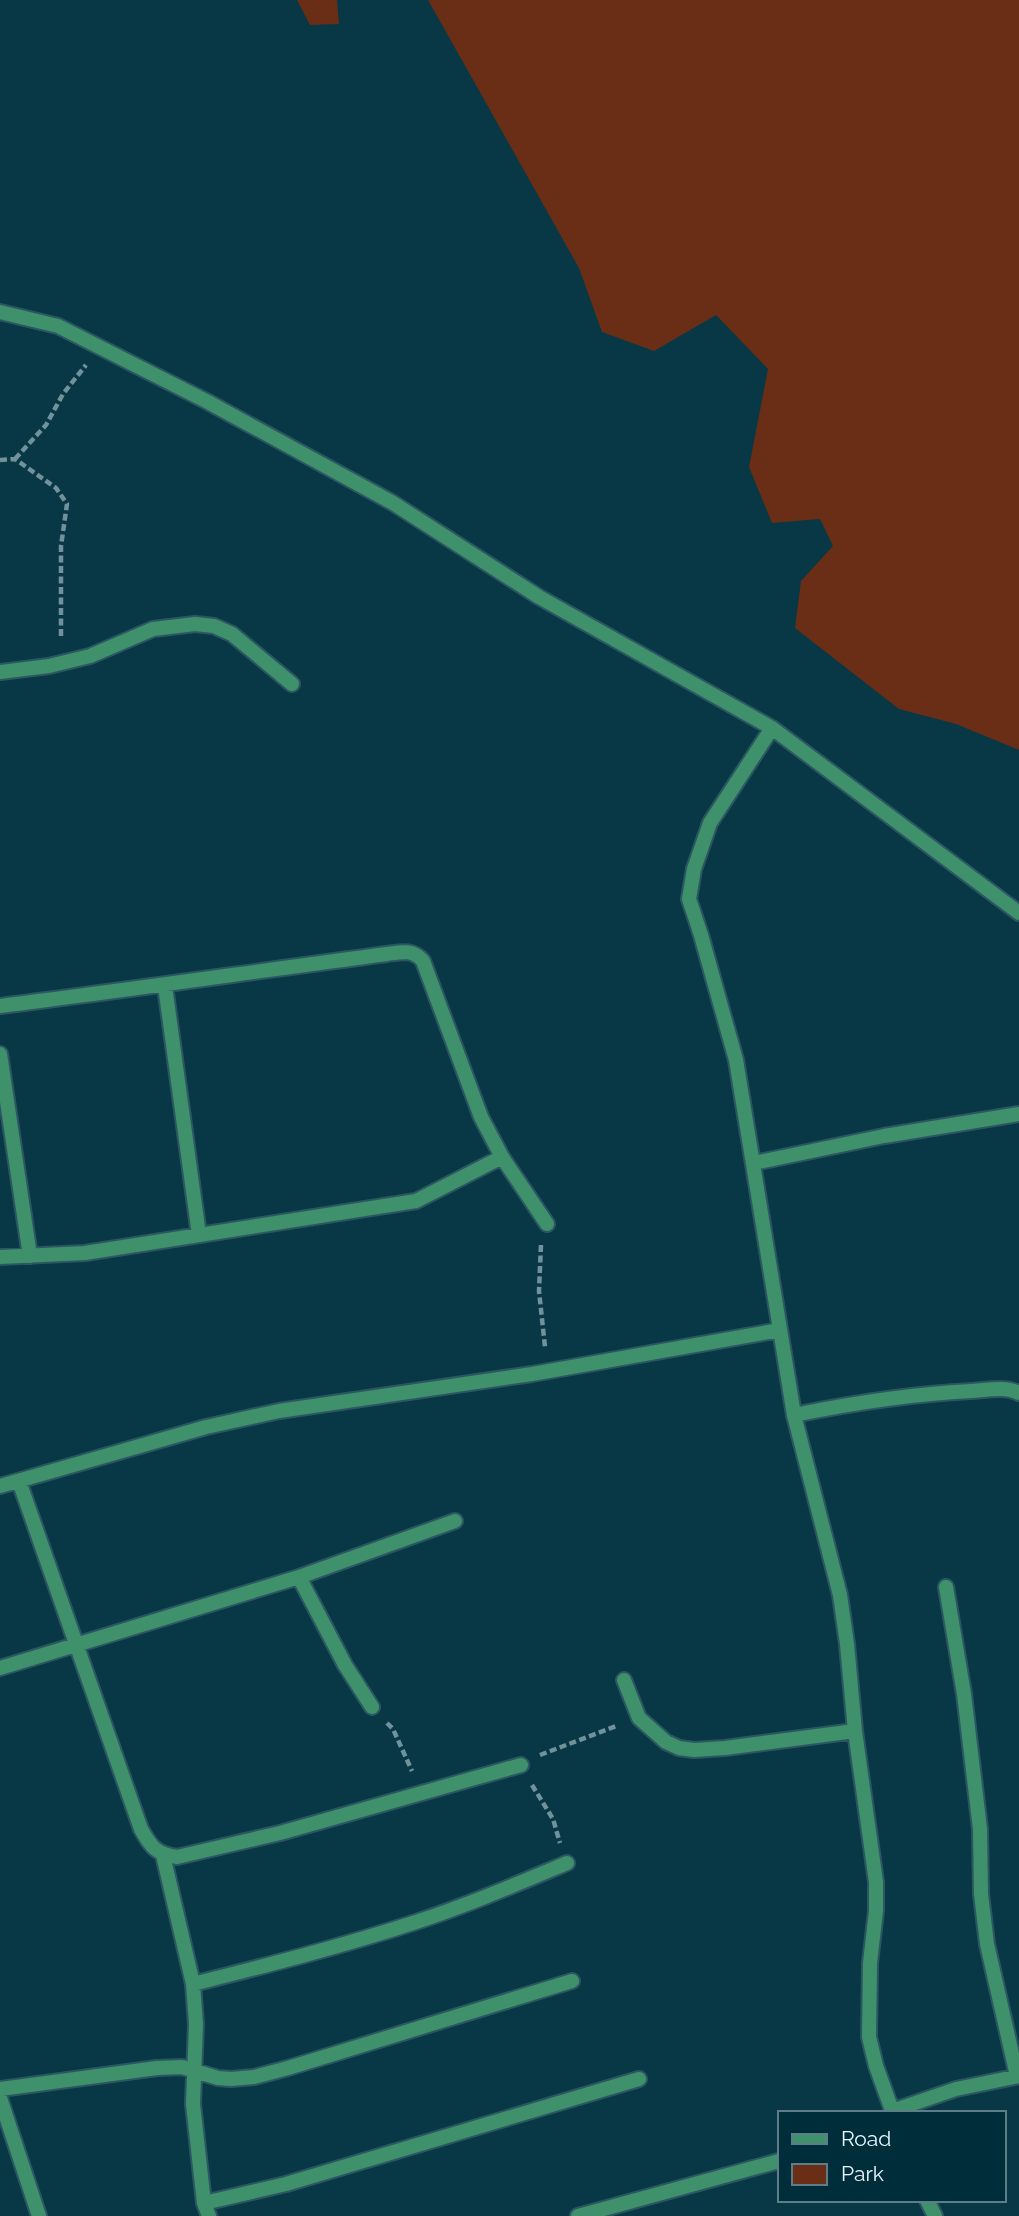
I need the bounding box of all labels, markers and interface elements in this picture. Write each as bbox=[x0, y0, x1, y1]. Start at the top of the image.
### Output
legend bbox=[778, 2111, 1005, 2202]
text: Road bbox=[841, 2126, 891, 2151]
text: Park bbox=[841, 2161, 884, 2186]

